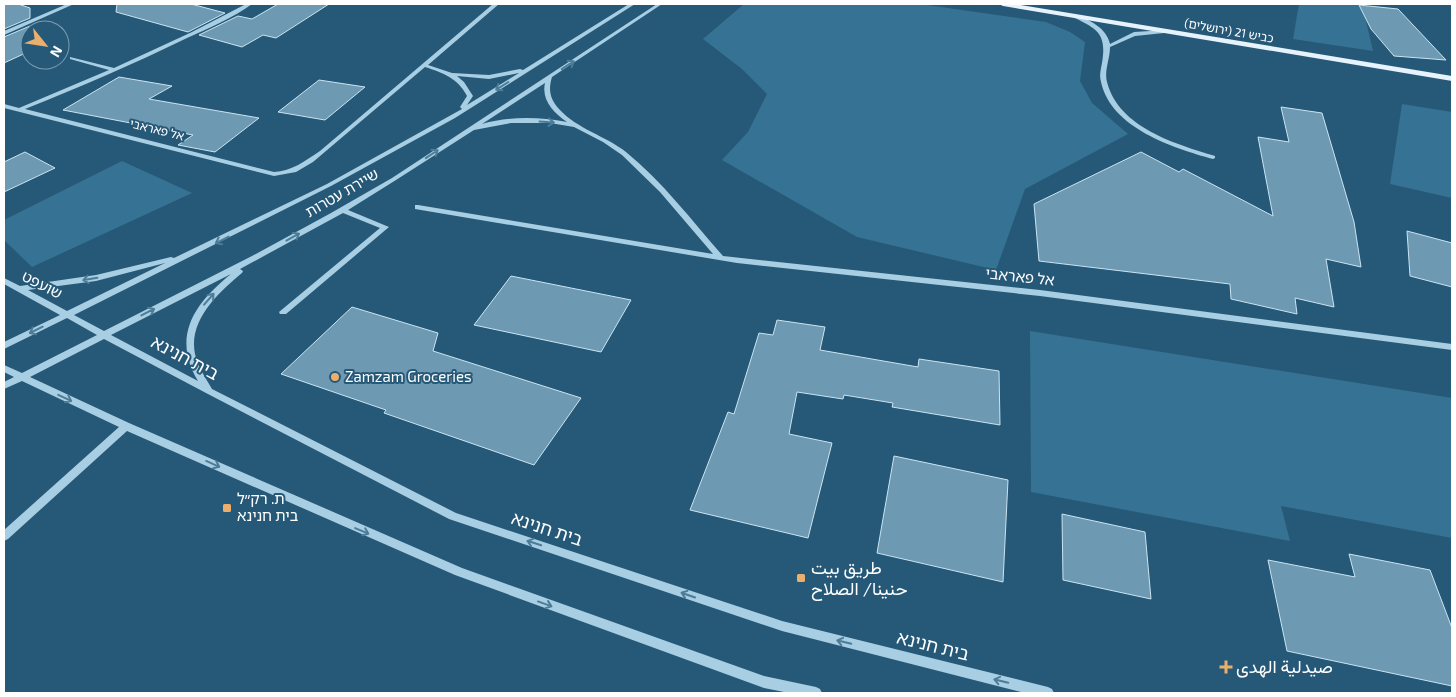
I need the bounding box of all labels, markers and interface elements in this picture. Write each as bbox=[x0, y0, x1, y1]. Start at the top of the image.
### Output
street label: כביש 21 (ירושלים) bbox=[1183, 15, 1275, 45]
north arrow bbox=[20, 20, 70, 70]
text: N bbox=[47, 43, 67, 60]
one-way arrow bbox=[560, 59, 574, 69]
one-way arrow bbox=[495, 80, 509, 91]
street label: אל פאראבי bbox=[129, 116, 186, 143]
one-way arrow bbox=[538, 117, 554, 126]
one-way arrow bbox=[425, 149, 439, 159]
street label: שיירת עטרות bbox=[302, 164, 381, 220]
one-way arrow bbox=[285, 232, 300, 242]
one-way arrow bbox=[215, 236, 230, 245]
street label: אל פאראבי bbox=[985, 263, 1056, 289]
street label: שועפט bbox=[19, 266, 66, 302]
one-way arrow bbox=[83, 275, 99, 285]
one-way arrow bbox=[204, 293, 215, 306]
one-way arrow bbox=[141, 307, 156, 317]
one-way arrow bbox=[29, 326, 44, 335]
street label: בית חנינא bbox=[148, 330, 223, 384]
place label: Zamzam Groceries bbox=[345, 367, 472, 385]
marker: Zamzam Groceries bbox=[329, 371, 341, 383]
one-way arrow bbox=[57, 393, 72, 403]
one-way arrow bbox=[205, 460, 220, 470]
place label: ת. רק״ל בית חנינא bbox=[237, 489, 299, 524]
marker: ת. רק״ל בית חנינא bbox=[221, 502, 233, 514]
street label: בית חנינא bbox=[509, 506, 586, 550]
one-way arrow bbox=[354, 526, 369, 536]
one-way arrow bbox=[527, 538, 542, 547]
place label: طريق بيت حنينا/ الصلاح bbox=[811, 556, 907, 601]
marker: طريق بيت حنينا/ الصلاح bbox=[795, 572, 807, 584]
one-way arrow bbox=[680, 589, 696, 599]
one-way arrow bbox=[537, 600, 552, 609]
street label: בית חנינא bbox=[895, 625, 972, 665]
one-way arrow bbox=[836, 637, 852, 646]
place label: صيدلية الهدى bbox=[1236, 655, 1333, 678]
marker: صيدلية الهدى bbox=[1220, 661, 1232, 673]
one-way arrow bbox=[994, 676, 1010, 686]

